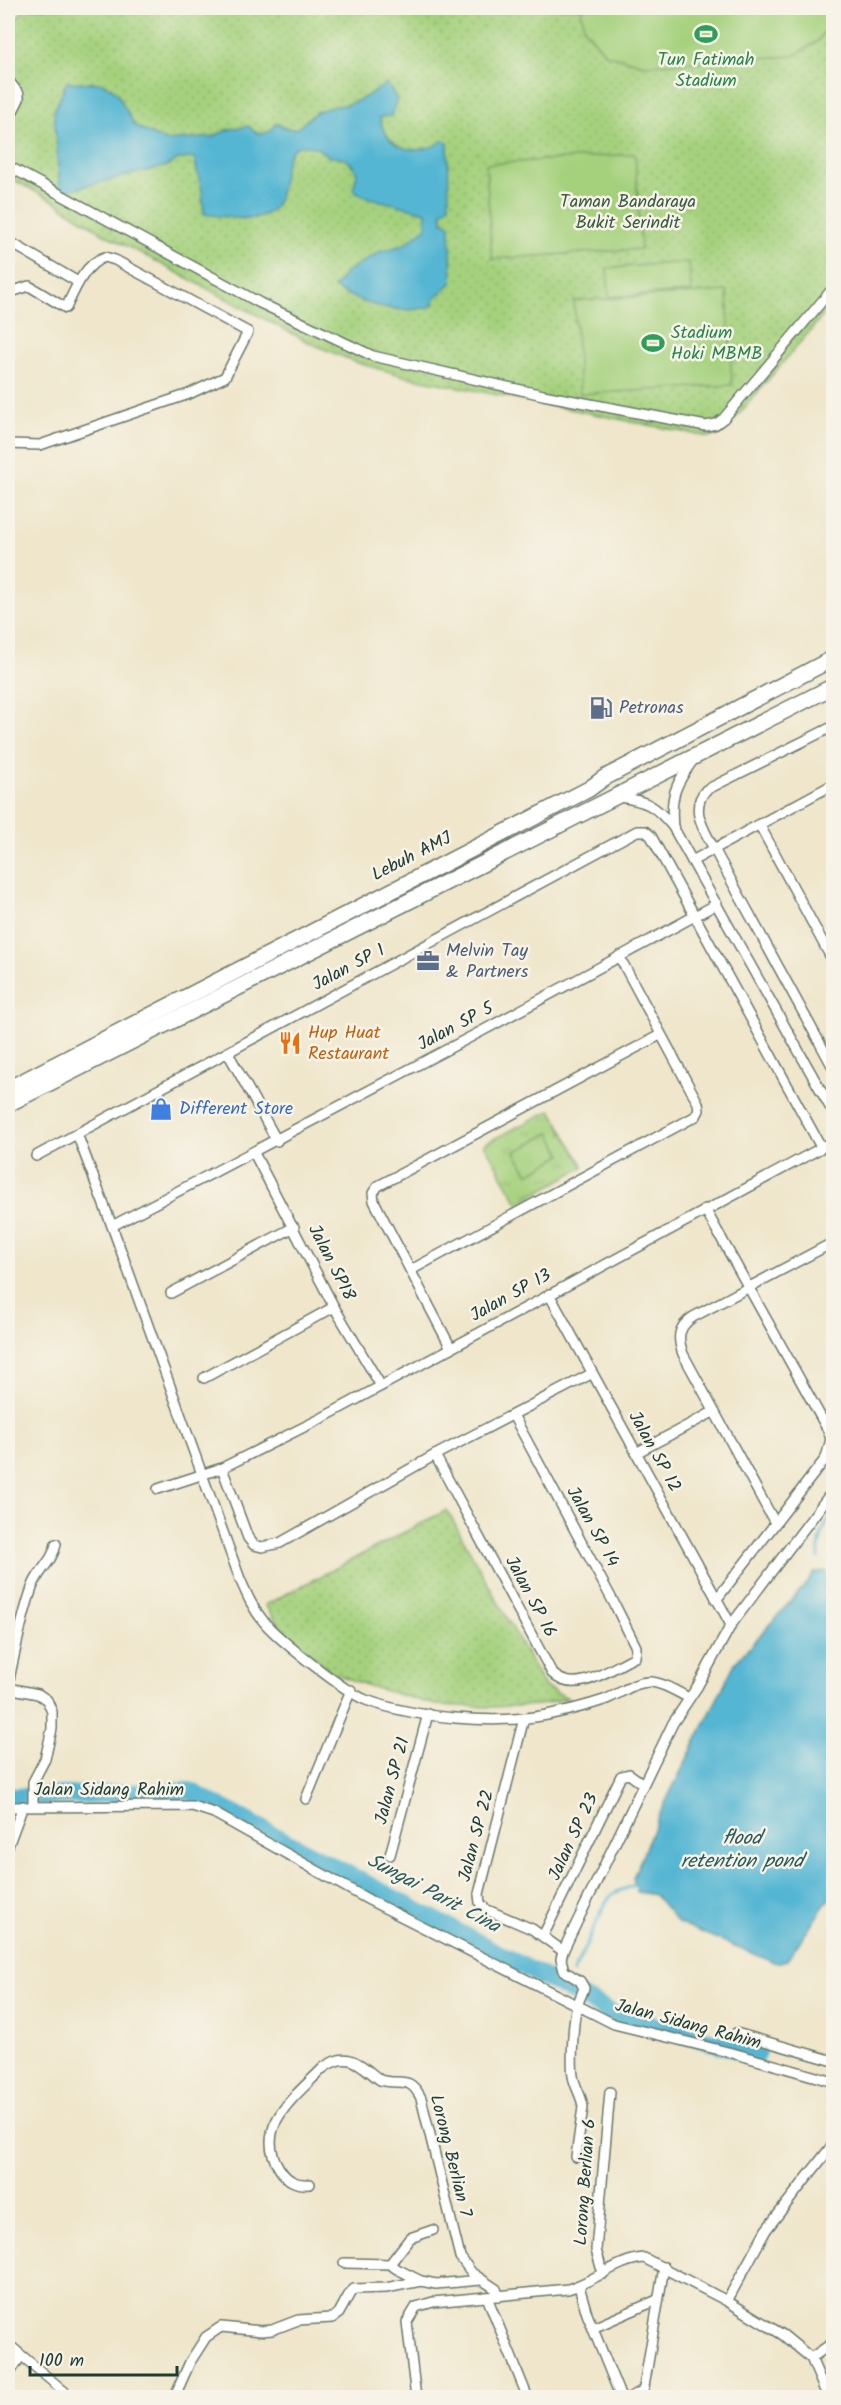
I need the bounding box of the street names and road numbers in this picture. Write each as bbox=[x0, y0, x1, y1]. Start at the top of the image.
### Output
street label: Lebuh AMJ bbox=[367, 824, 458, 890]
street label: Jalan SP 1 bbox=[307, 937, 391, 999]
street label: Jalan SP 5 bbox=[413, 994, 501, 1059]
street label: Jalan SP18 bbox=[299, 1220, 363, 1306]
street label: Jalan SP 13 bbox=[465, 1262, 557, 1330]
street label: Jalan SP 12 bbox=[620, 1406, 688, 1498]
street label: Jalan SP 14 bbox=[558, 1481, 626, 1573]
street label: Jalan SP 16 bbox=[496, 1551, 564, 1643]
street label: Jalan SP 21 bbox=[367, 1734, 419, 1828]
street label: Jalan Sidang Rahim bbox=[34, 1776, 184, 1805]
street label: Jalan SP 22 bbox=[451, 1787, 503, 1885]
street label: Jalan SP 23 bbox=[541, 1788, 607, 1886]
street label: Jalan Sidang Rahim bbox=[612, 1992, 764, 2058]
street label: Lorong Berlian 7 bbox=[421, 2092, 479, 2221]
street label: Lorong Berlian 6 bbox=[567, 2118, 605, 2246]

